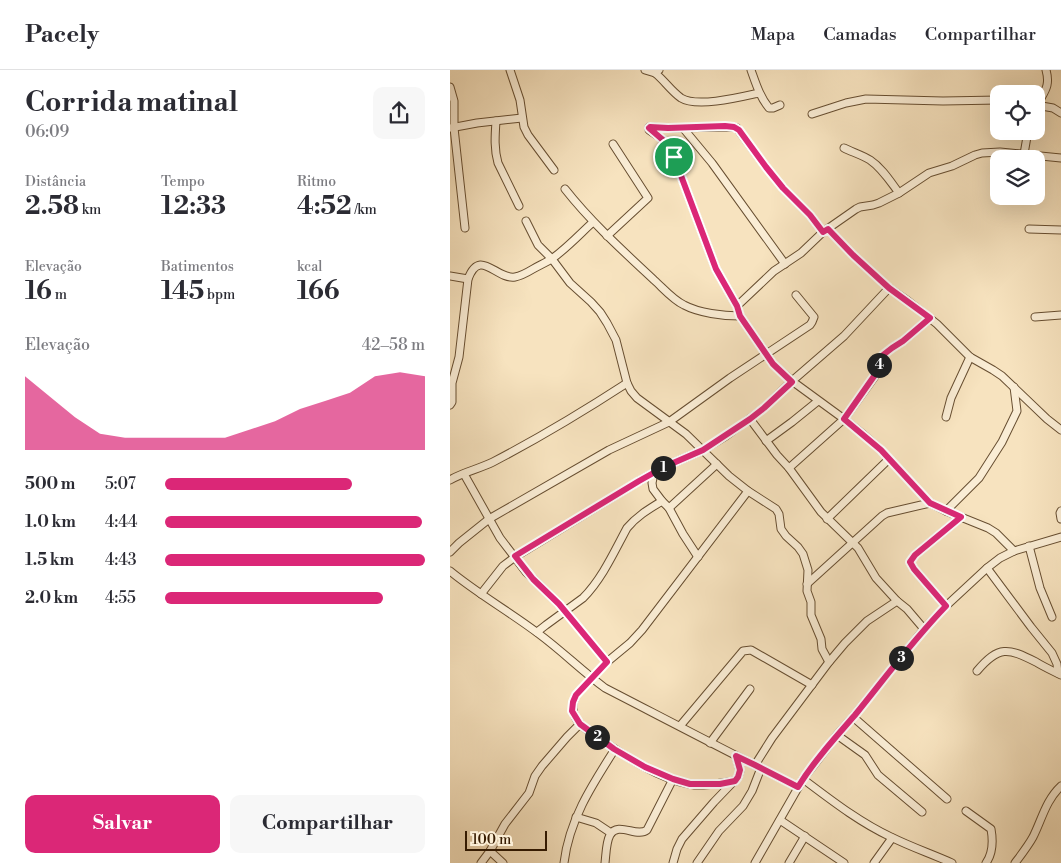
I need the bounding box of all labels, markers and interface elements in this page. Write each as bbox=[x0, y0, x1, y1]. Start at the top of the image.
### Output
text: Pacely bbox=[25, 20, 99, 50]
text: Mapa bbox=[751, 23, 795, 46]
text: Camadas bbox=[823, 23, 897, 46]
text: Compartilhar bbox=[925, 23, 1036, 46]
text: Corrida matinal bbox=[25, 85, 238, 120]
map controls bbox=[990, 85, 1045, 205]
button: locate bbox=[990, 85, 1045, 140]
button: share bbox=[373, 87, 425, 139]
text: 06:09 bbox=[25, 122, 69, 142]
pin bbox=[653, 136, 695, 178]
icon: arrive bbox=[660, 143, 688, 171]
button: layers bbox=[990, 150, 1045, 205]
text: Distância bbox=[25, 173, 86, 191]
text: Tempo bbox=[161, 173, 205, 191]
text: Ritmo bbox=[297, 173, 336, 191]
text: 2.58 bbox=[25, 191, 79, 222]
text: 12:33 bbox=[161, 191, 226, 222]
text: 4:52 bbox=[297, 191, 352, 222]
text: km bbox=[79, 201, 101, 219]
text: /km bbox=[352, 201, 377, 219]
text: Elevação bbox=[25, 258, 82, 276]
text: Batimentos bbox=[161, 258, 234, 276]
text: kcal bbox=[297, 258, 322, 276]
text: 16 bbox=[25, 276, 52, 307]
text: 145 bbox=[161, 276, 204, 307]
text: 166 bbox=[297, 276, 340, 307]
text: m bbox=[52, 286, 67, 304]
text: bpm bbox=[204, 286, 235, 304]
text: Elevação bbox=[25, 335, 90, 355]
text: 42–58 m bbox=[362, 335, 425, 355]
pin: 4 bbox=[866, 352, 892, 378]
text: 4 bbox=[875, 356, 884, 374]
pin: 1 bbox=[650, 456, 676, 480]
text: 1 bbox=[660, 459, 667, 477]
text: 500 m bbox=[25, 474, 75, 494]
text: 5:07 bbox=[105, 474, 136, 494]
text: 1.0 km bbox=[25, 512, 76, 532]
text: 4:44 bbox=[105, 512, 138, 532]
text: 1.5 km bbox=[25, 550, 74, 570]
text: 4:43 bbox=[105, 550, 137, 570]
text: 2.0 km bbox=[25, 588, 78, 608]
text: 4:55 bbox=[105, 588, 136, 608]
pin: 3 bbox=[888, 646, 914, 670]
text: 3 bbox=[897, 649, 906, 667]
pin: 2 bbox=[584, 724, 610, 750]
text: 2 bbox=[593, 728, 602, 746]
button: Salvar bbox=[25, 795, 220, 853]
button: Compartilhar bbox=[230, 795, 425, 853]
scale bar bbox=[465, 828, 548, 851]
text: 100 m bbox=[472, 831, 511, 849]

